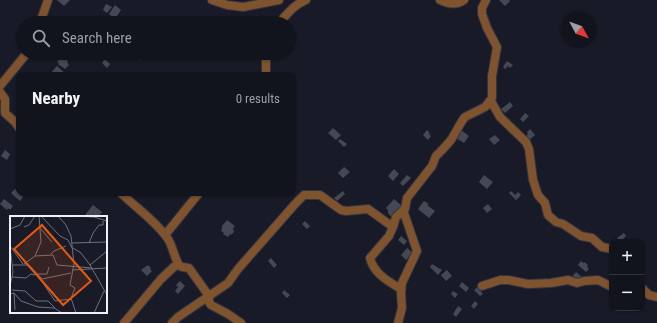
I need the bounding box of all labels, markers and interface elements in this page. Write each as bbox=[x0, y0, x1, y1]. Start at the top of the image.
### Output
north arrow bbox=[561, 12, 597, 48]
search box bbox=[16, 16, 296, 60]
icon: search bbox=[30, 27, 52, 49]
text: Search here bbox=[62, 29, 132, 47]
text: Nearby bbox=[32, 88, 80, 108]
text: 0 results bbox=[236, 91, 280, 106]
inset map bbox=[10, 216, 107, 313]
map controls bbox=[609, 239, 645, 311]
button: + bbox=[609, 239, 645, 275]
button: − bbox=[609, 275, 645, 311]

